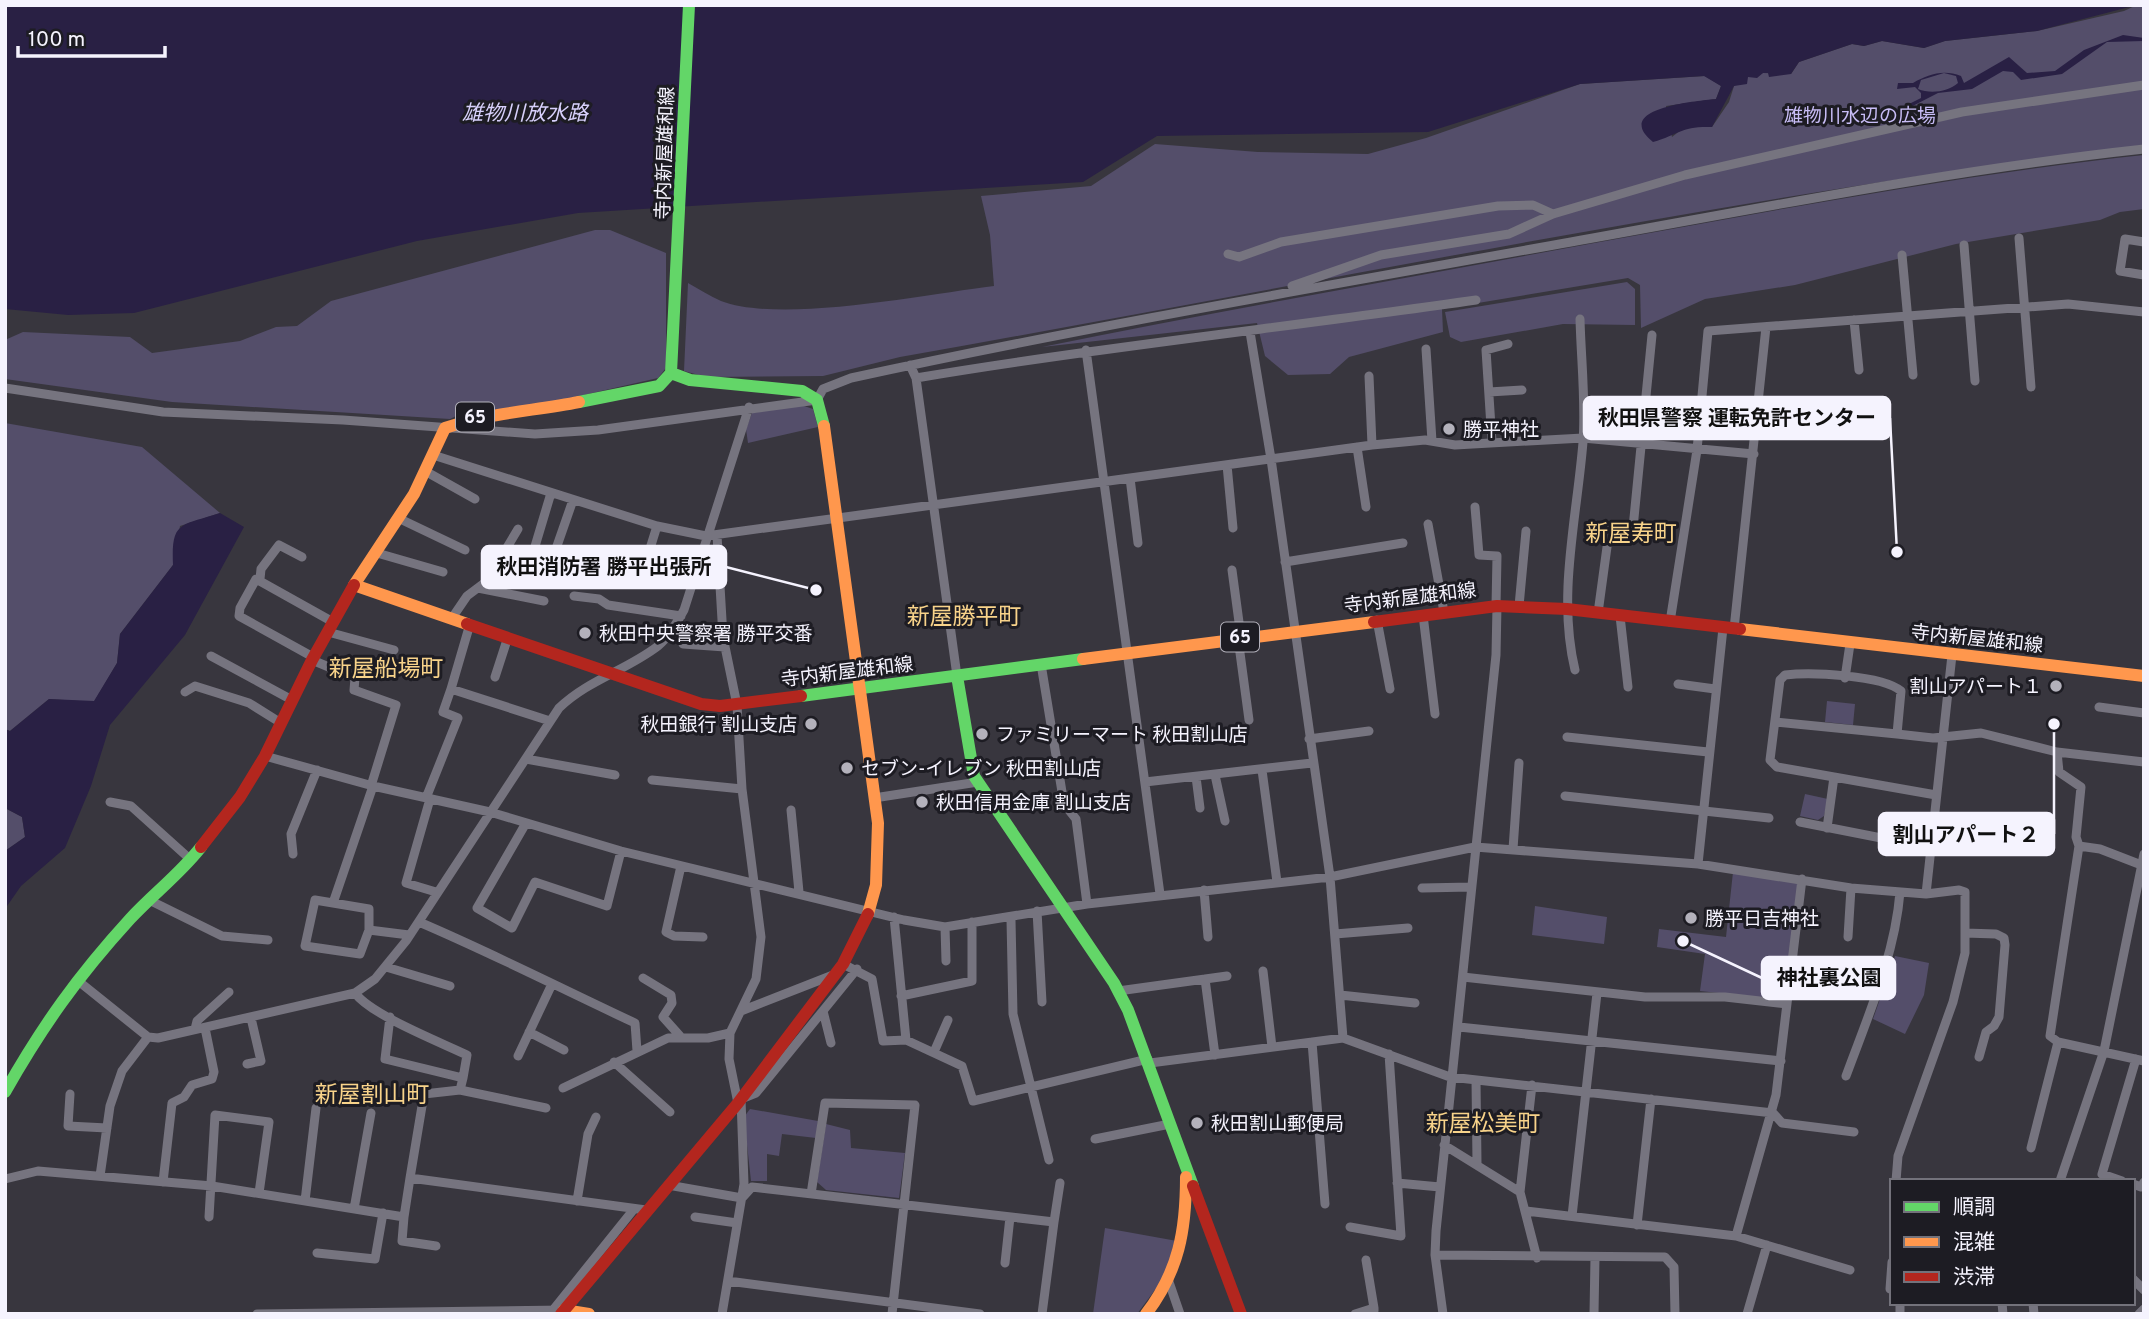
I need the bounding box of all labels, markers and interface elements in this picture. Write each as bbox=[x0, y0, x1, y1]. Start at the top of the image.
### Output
scale bar bbox=[18, 14, 164, 58]
text: 100 m bbox=[28, 27, 85, 54]
street label: 寺内新屋雄和線 bbox=[652, 86, 680, 220]
water label: 雄物川放水路 bbox=[462, 101, 590, 128]
park label: 雄物川水辺の広場 bbox=[1784, 105, 1936, 129]
callout: 秋田県警察 運転免許センター bbox=[1584, 397, 1890, 439]
road number: 65 bbox=[456, 402, 494, 432]
text: 秋田県警察 運転免許センター bbox=[1598, 406, 1876, 433]
place label: 勝平神社 bbox=[1463, 419, 1539, 443]
marker: 勝平神社 bbox=[1441, 421, 1457, 437]
district label: 新屋寿町 bbox=[1585, 521, 1677, 550]
callout: 秋田消防署 勝平出張所 bbox=[482, 546, 726, 588]
text: 秋田消防署 勝平出張所 bbox=[496, 555, 712, 582]
street label: 寺内新屋雄和線 bbox=[1343, 579, 1478, 619]
district label: 新屋勝平町 bbox=[907, 604, 1022, 633]
street label: 寺内新屋雄和線 bbox=[1909, 621, 2044, 659]
road number: 65 bbox=[1221, 622, 1259, 652]
place label: 秋田中央警察署 勝平交番 bbox=[599, 623, 812, 647]
marker: 秋田中央警察署 勝平交番 bbox=[577, 625, 593, 641]
street label: 寺内新屋雄和線 bbox=[780, 653, 915, 693]
district label: 新屋船場町 bbox=[329, 656, 444, 685]
place label: 割山アパート１ bbox=[1909, 676, 2042, 700]
marker: 割山アパート１ bbox=[2048, 678, 2064, 694]
place label: 秋田銀行 割山支店 bbox=[641, 714, 797, 738]
marker: 秋田銀行 割山支店 bbox=[803, 716, 819, 732]
place label: ファミリーマート 秋田割山店 bbox=[996, 724, 1247, 748]
marker: ファミリーマート 秋田割山店 bbox=[974, 726, 990, 742]
place label: セブン-イレブン 秋田割山店 bbox=[861, 758, 1101, 782]
marker: セブン-イレブン 秋田割山店 bbox=[839, 760, 855, 776]
place label: 秋田信用金庫 割山支店 bbox=[936, 792, 1130, 816]
marker: 秋田信用金庫 割山支店 bbox=[914, 794, 930, 810]
callout: 割山アパート２ bbox=[1879, 813, 2054, 855]
text: 割山アパート２ bbox=[1893, 823, 2039, 850]
place label: 勝平日吉神社 bbox=[1705, 908, 1819, 932]
marker: 勝平日吉神社 bbox=[1683, 910, 1699, 926]
callout: 神社裏公園 bbox=[1762, 957, 1895, 999]
text: 神社裏公園 bbox=[1777, 966, 1882, 993]
district label: 新屋割山町 bbox=[315, 1082, 430, 1111]
district label: 新屋松美町 bbox=[1426, 1111, 1541, 1140]
place label: 秋田割山郵便局 bbox=[1211, 1113, 1344, 1137]
marker: 秋田割山郵便局 bbox=[1189, 1115, 1205, 1131]
legend bbox=[1890, 1179, 2135, 1305]
text: 順調 bbox=[1953, 1195, 1995, 1222]
text: 混雑 bbox=[1953, 1230, 1995, 1257]
text: 渋滞 bbox=[1953, 1265, 1995, 1292]

